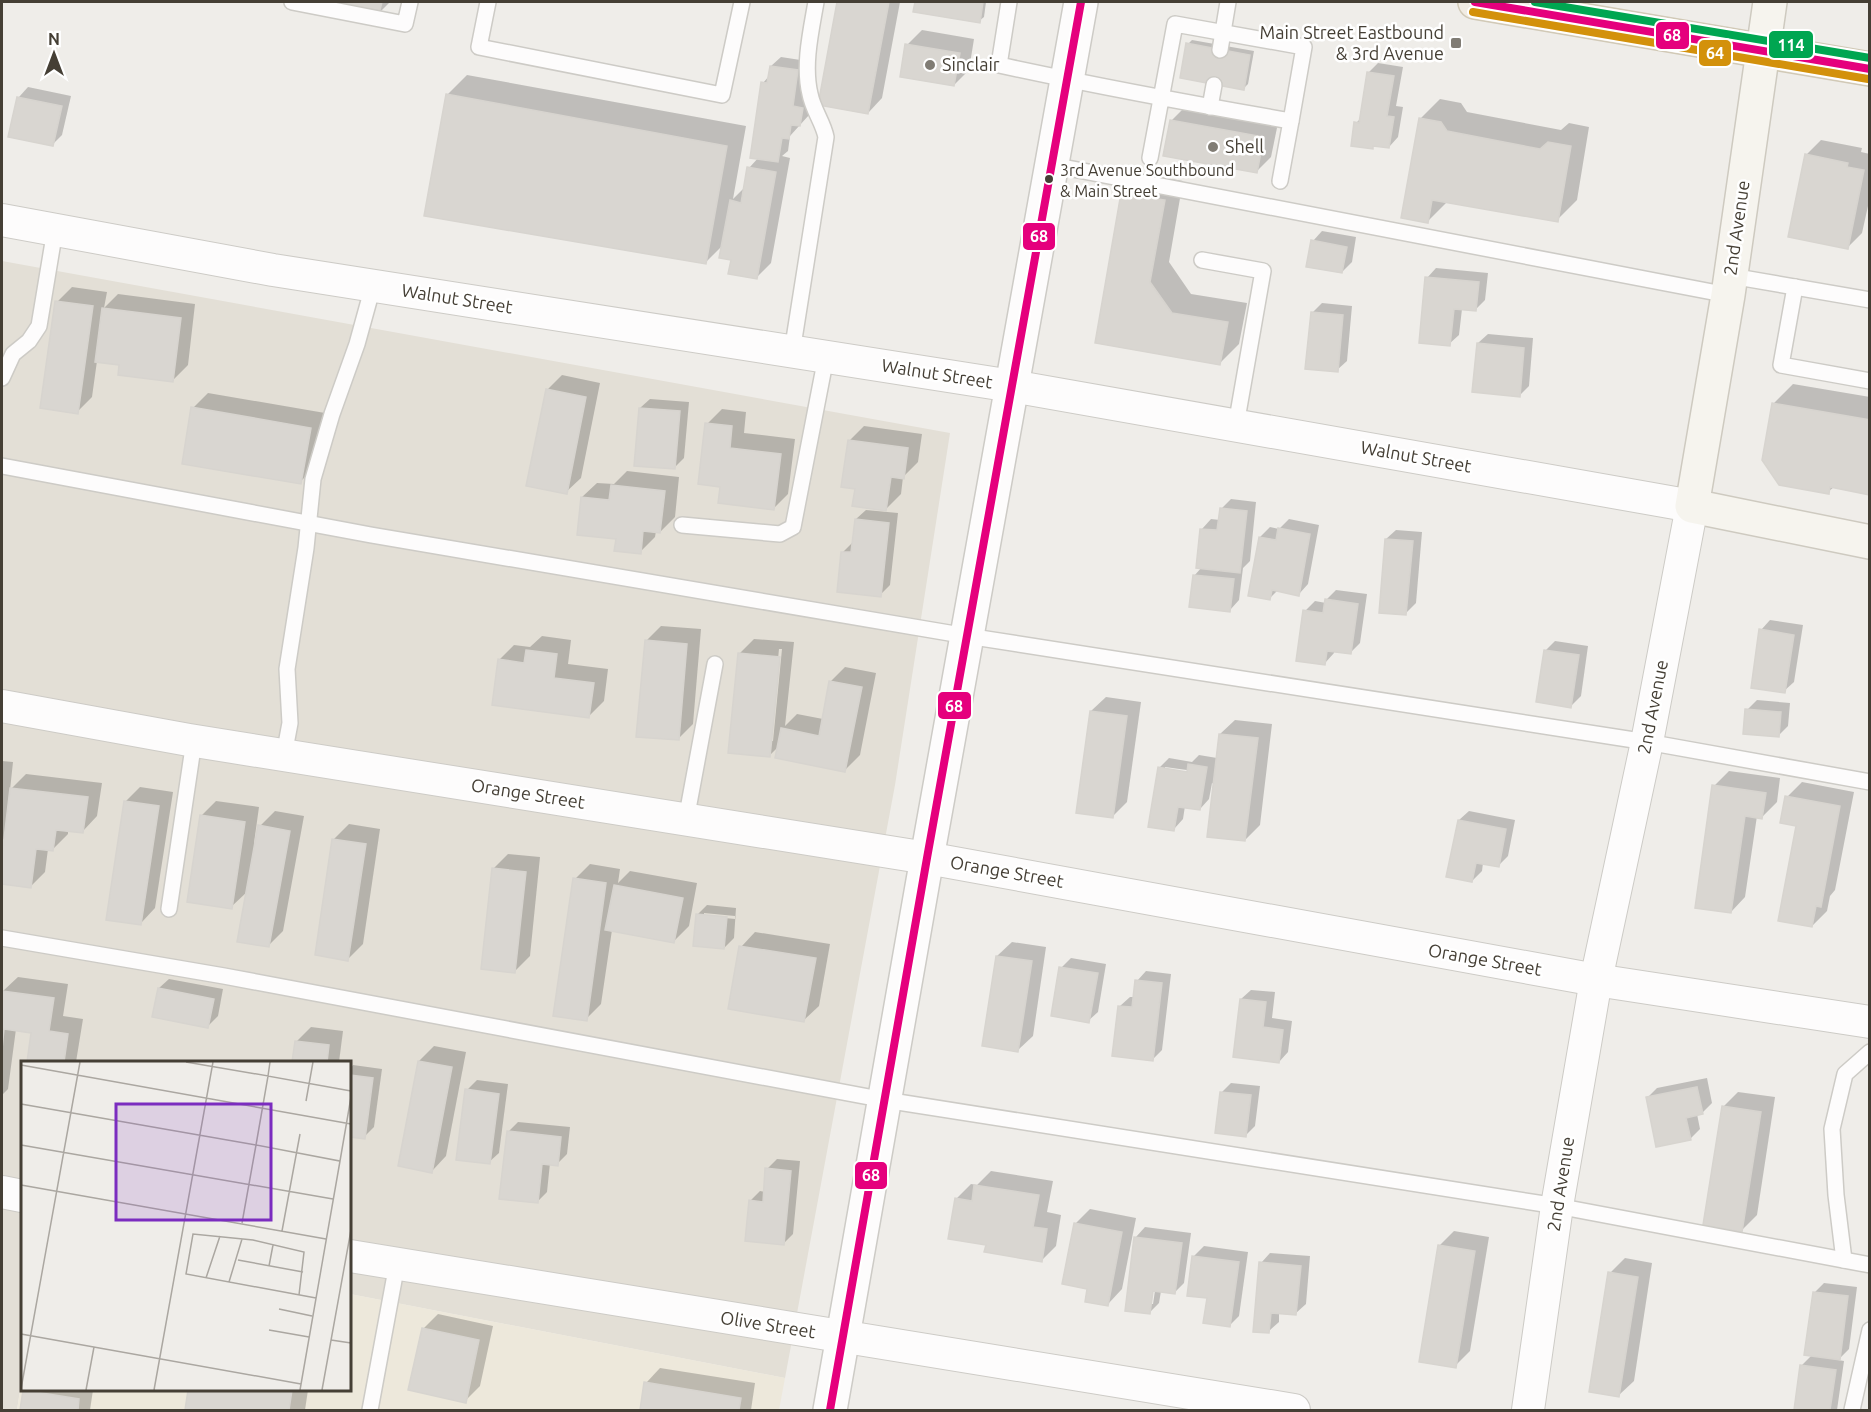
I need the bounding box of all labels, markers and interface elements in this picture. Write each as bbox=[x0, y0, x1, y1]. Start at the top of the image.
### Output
line badge: 68 bbox=[1655, 21, 1690, 50]
place label: Main Street Eastbound & 3rd Avenue bbox=[1260, 22, 1444, 63]
north arrow bbox=[24, 24, 84, 84]
text: 68 bbox=[1663, 26, 1681, 44]
text: N bbox=[48, 30, 60, 48]
line badge: 114 bbox=[1768, 30, 1814, 59]
marker: Main Street Eastbound & 3rd Avenue bbox=[1449, 36, 1463, 50]
text: 114 bbox=[1777, 36, 1805, 54]
line badge: 64 bbox=[1698, 39, 1732, 67]
text: 64 bbox=[1706, 44, 1724, 62]
place label: Sinclair bbox=[942, 54, 1000, 74]
marker: Sinclair bbox=[923, 58, 937, 72]
place label: Shell bbox=[1225, 136, 1264, 156]
marker: Shell bbox=[1206, 140, 1220, 154]
place label: 3rd Avenue Southbound & Main Street bbox=[1060, 161, 1234, 200]
marker: 3rd Avenue Southbound & Main Street bbox=[1043, 173, 1055, 185]
street label: 2nd Avenue bbox=[1719, 179, 1753, 277]
line badge: 68 bbox=[1022, 222, 1056, 251]
text: 68 bbox=[1030, 227, 1048, 245]
street label: Walnut Street bbox=[400, 279, 514, 317]
street label: Walnut Street bbox=[880, 354, 994, 392]
street label: Walnut Street bbox=[1359, 436, 1473, 476]
street label: 2nd Avenue bbox=[1633, 658, 1671, 756]
line badge: 68 bbox=[937, 691, 972, 720]
text: 68 bbox=[945, 697, 963, 715]
street label: Orange Street bbox=[470, 774, 586, 812]
street label: Orange Street bbox=[949, 851, 1066, 891]
street label: Orange Street bbox=[1427, 939, 1544, 979]
inset map bbox=[21, 1061, 351, 1391]
street label: 2nd Avenue bbox=[1543, 1135, 1577, 1233]
line badge: 68 bbox=[854, 1161, 888, 1190]
text: 68 bbox=[862, 1166, 880, 1184]
street label: Olive Street bbox=[719, 1307, 817, 1341]

